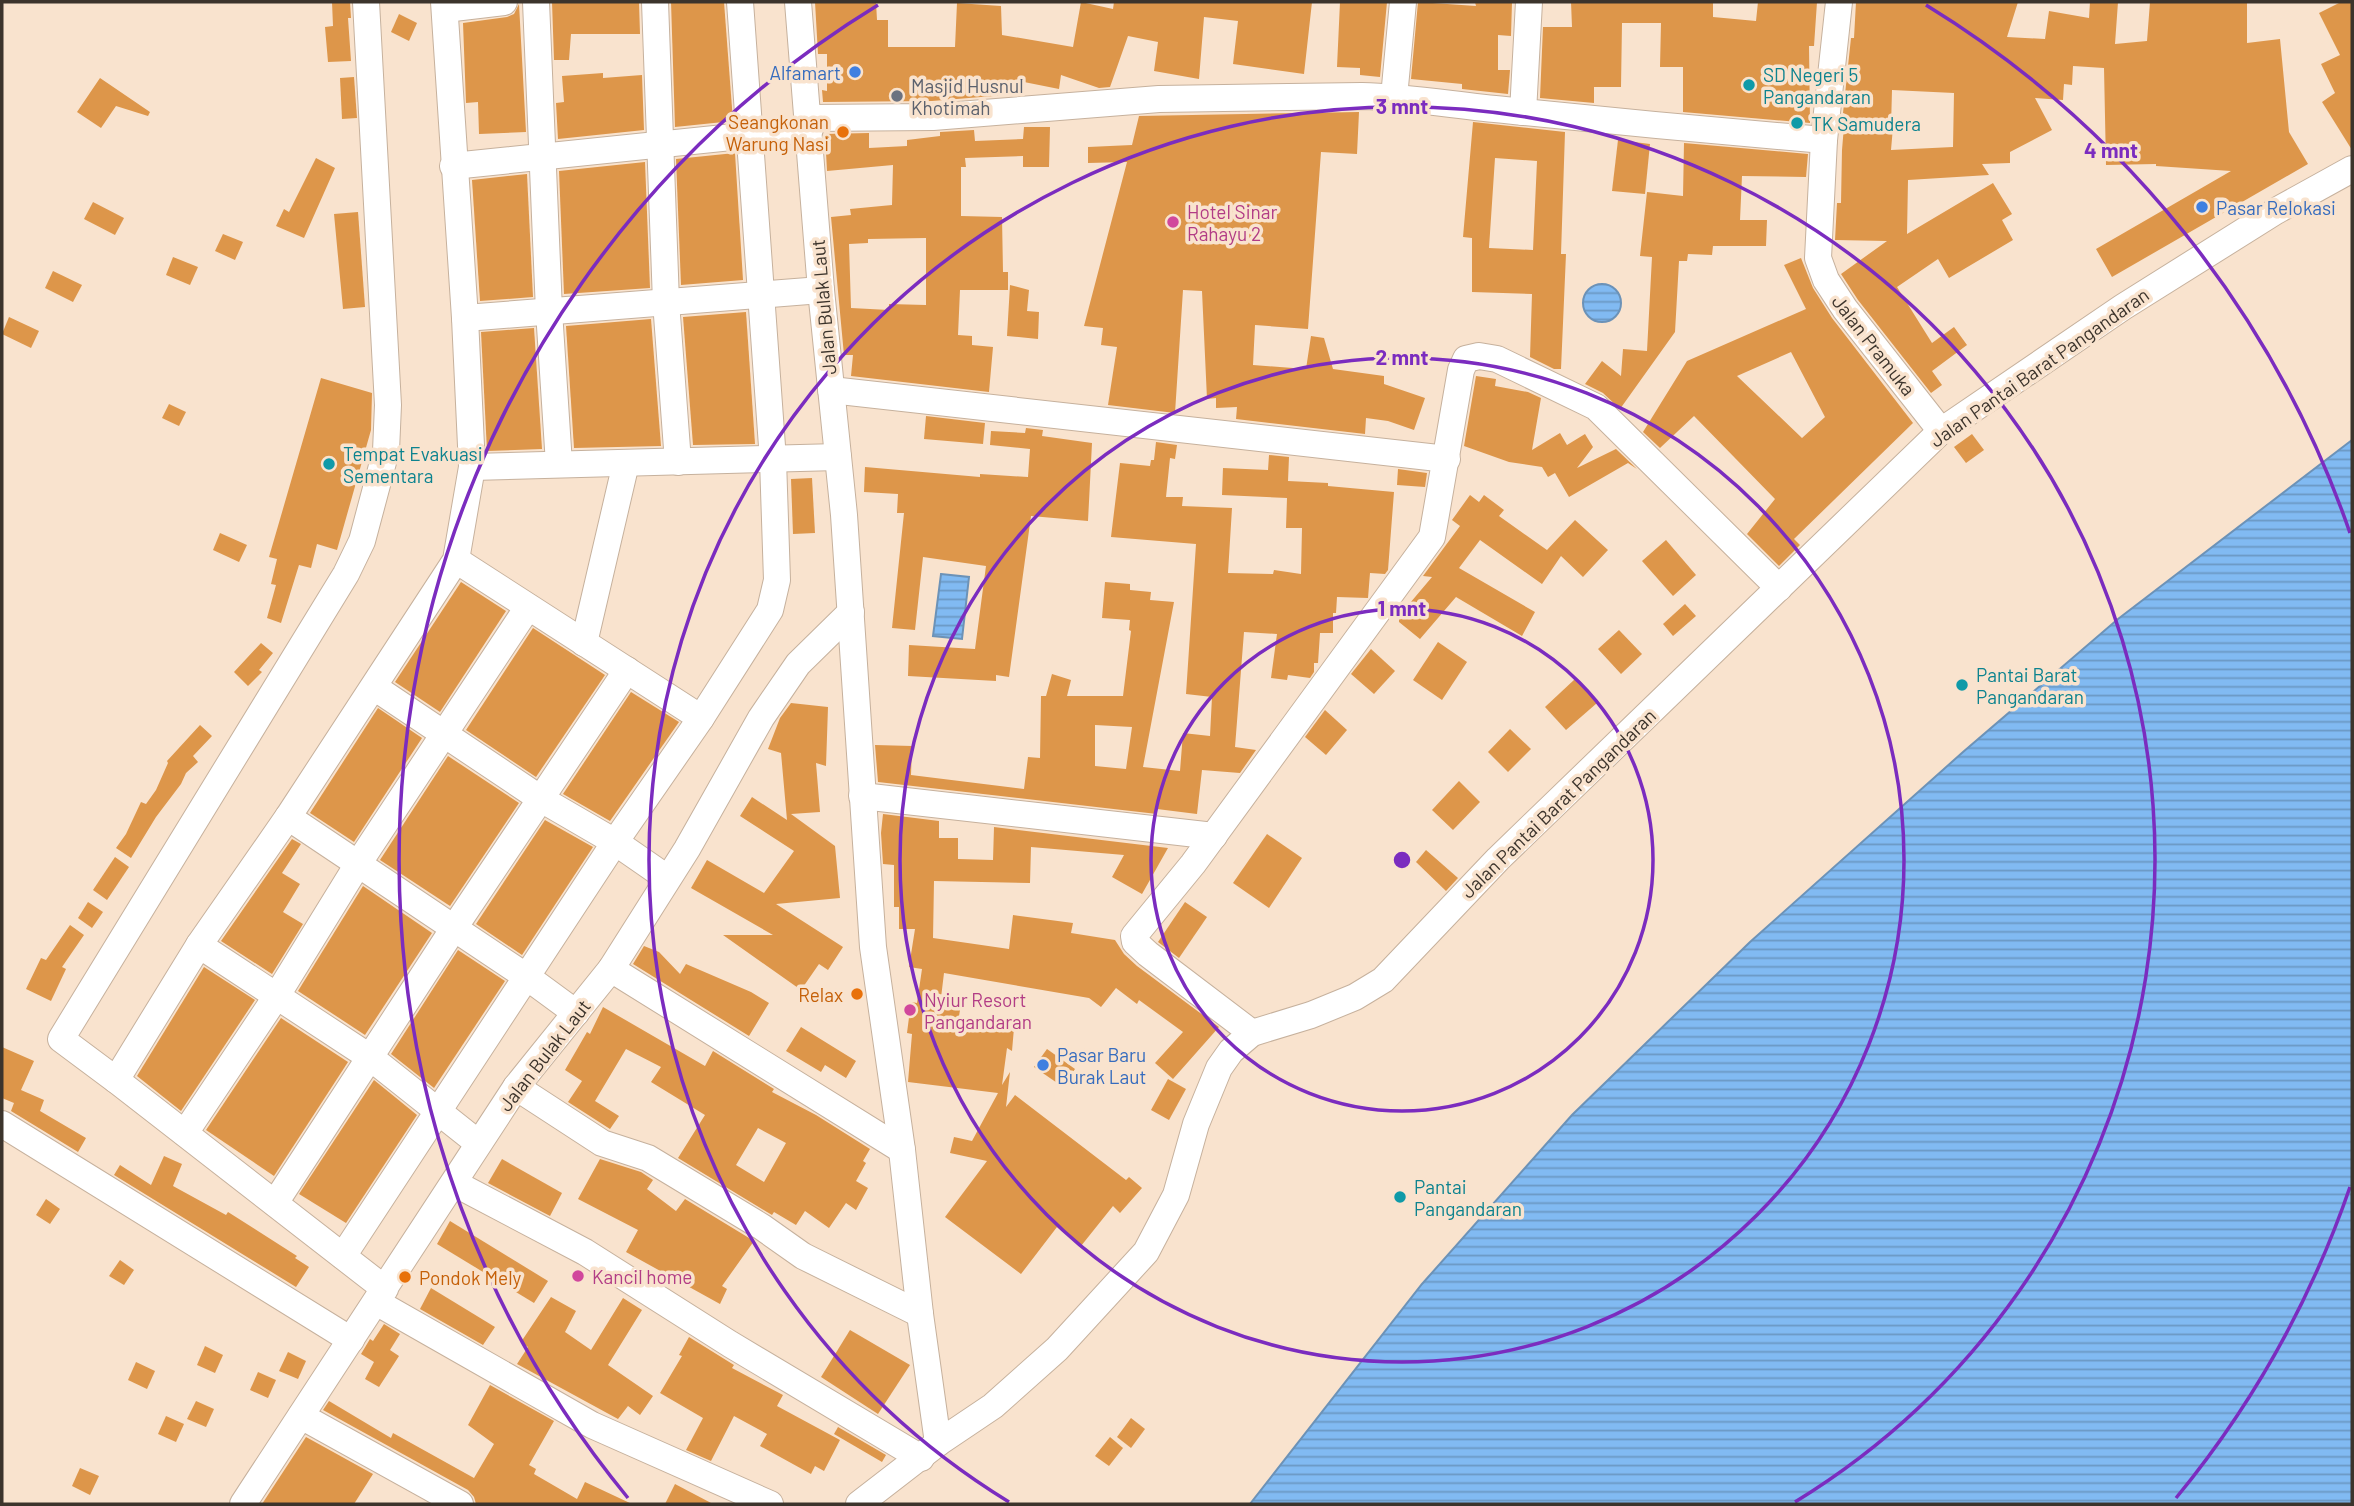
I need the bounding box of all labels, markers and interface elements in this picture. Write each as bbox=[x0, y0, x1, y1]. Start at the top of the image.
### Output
place label: Alfamart bbox=[769, 61, 841, 84]
place label: SD Negeri 5 Pangandaran bbox=[1763, 63, 1871, 108]
marker: Alfamart bbox=[847, 64, 863, 80]
place label: Masjid Husnul Khotimah bbox=[911, 74, 1024, 119]
marker: SD Negeri 5 Pangandaran bbox=[1741, 77, 1757, 93]
marker: Masjid Husnul Khotimah bbox=[889, 88, 905, 104]
text: 3 mnt bbox=[1376, 93, 1428, 118]
place label: Seangkonan Warung Nasi bbox=[726, 110, 829, 155]
place label: TK Samudera bbox=[1811, 112, 1921, 135]
marker: TK Samudera bbox=[1789, 115, 1805, 131]
marker: Seangkonan Warung Nasi bbox=[835, 124, 851, 140]
text: 4 mnt bbox=[2084, 137, 2138, 162]
place label: Pasar Relokasi bbox=[2216, 196, 2336, 219]
marker: Pasar Relokasi bbox=[2194, 199, 2210, 215]
place label: Hotel Sinar Rahayu 2 bbox=[1187, 200, 1277, 245]
marker: Hotel Sinar Rahayu 2 bbox=[1165, 214, 1181, 230]
street label: Jalan Bulak Laut bbox=[806, 238, 840, 376]
street label: Jalan Pantai Barat Pangandaran bbox=[1925, 282, 2153, 452]
street label: Jalan Pramuka bbox=[1828, 290, 1920, 400]
text: 2 mnt bbox=[1376, 344, 1428, 369]
place label: Tempat Evakuasi Sementara bbox=[343, 442, 483, 487]
marker: Tempat Evakuasi Sementara bbox=[321, 456, 337, 472]
text: 1 mnt bbox=[1378, 595, 1426, 620]
place label: Pantai Barat Pangandaran bbox=[1976, 663, 2084, 708]
marker: Pantai Barat Pangandaran bbox=[1954, 677, 1970, 693]
street label: Jalan Pantai Barat Pangandaran bbox=[1456, 704, 1660, 902]
centre of rings bbox=[1390, 848, 1414, 872]
place label: Relax bbox=[798, 983, 843, 1006]
marker: Relax bbox=[849, 986, 865, 1002]
place label: Nyiur Resort Pangandaran bbox=[924, 988, 1032, 1033]
street label: Jalan Bulak Laut bbox=[493, 994, 595, 1116]
marker: Nyiur Resort Pangandaran bbox=[902, 1002, 918, 1018]
place label: Pasar Baru Burak Laut bbox=[1057, 1043, 1146, 1088]
marker: Pasar Baru Burak Laut bbox=[1035, 1057, 1051, 1073]
place label: Pantai Pangandaran bbox=[1414, 1175, 1522, 1220]
marker: Pantai Pangandaran bbox=[1392, 1189, 1408, 1205]
place label: Kancil home bbox=[592, 1265, 693, 1288]
place label: Pondok Mely bbox=[419, 1266, 521, 1289]
marker: Kancil home bbox=[570, 1268, 586, 1284]
marker: Pondok Mely bbox=[397, 1269, 413, 1285]

